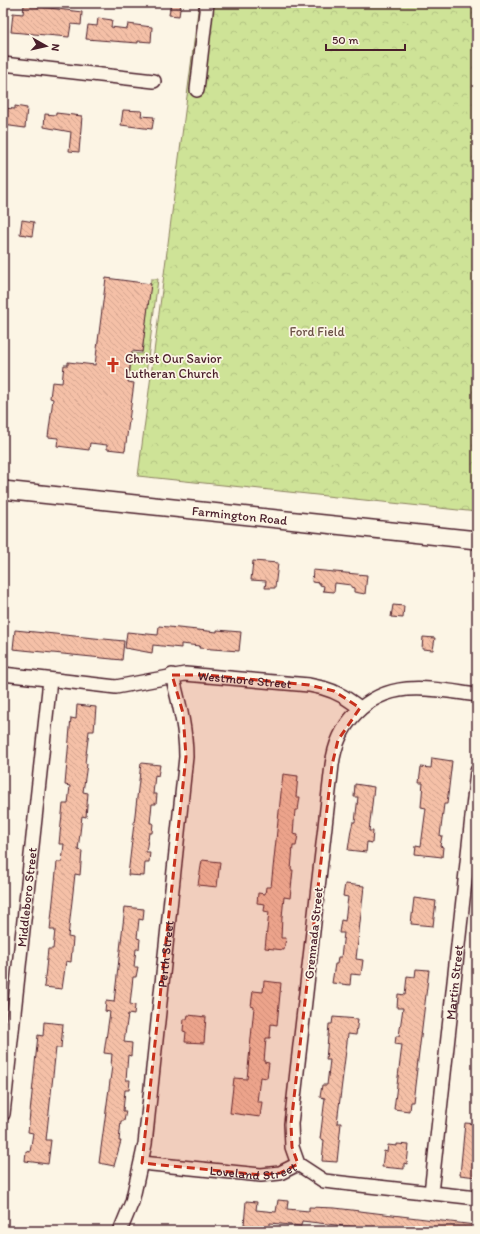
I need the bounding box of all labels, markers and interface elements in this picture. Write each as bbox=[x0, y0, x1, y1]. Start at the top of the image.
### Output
north arrow bbox=[26, 26, 66, 66]
scale bar bbox=[326, 26, 405, 52]
text: 50 m bbox=[332, 33, 358, 47]
text: N bbox=[48, 43, 62, 52]
park label: Ford Field bbox=[289, 324, 345, 339]
place label: Christ Our Savior Lutheran Church bbox=[125, 351, 223, 381]
church icon: Christ Our Savior Lutheran Church bbox=[104, 356, 122, 374]
street label: Farmington Road bbox=[191, 503, 288, 528]
street label: Westmore Street bbox=[197, 668, 292, 691]
street label: Middleboro Street bbox=[14, 847, 40, 948]
street label: Grennada Street bbox=[301, 886, 326, 980]
street label: Perth Street bbox=[155, 919, 177, 988]
street label: Martin Street bbox=[443, 944, 466, 1020]
street label: Loveland Street bbox=[209, 1159, 299, 1183]

